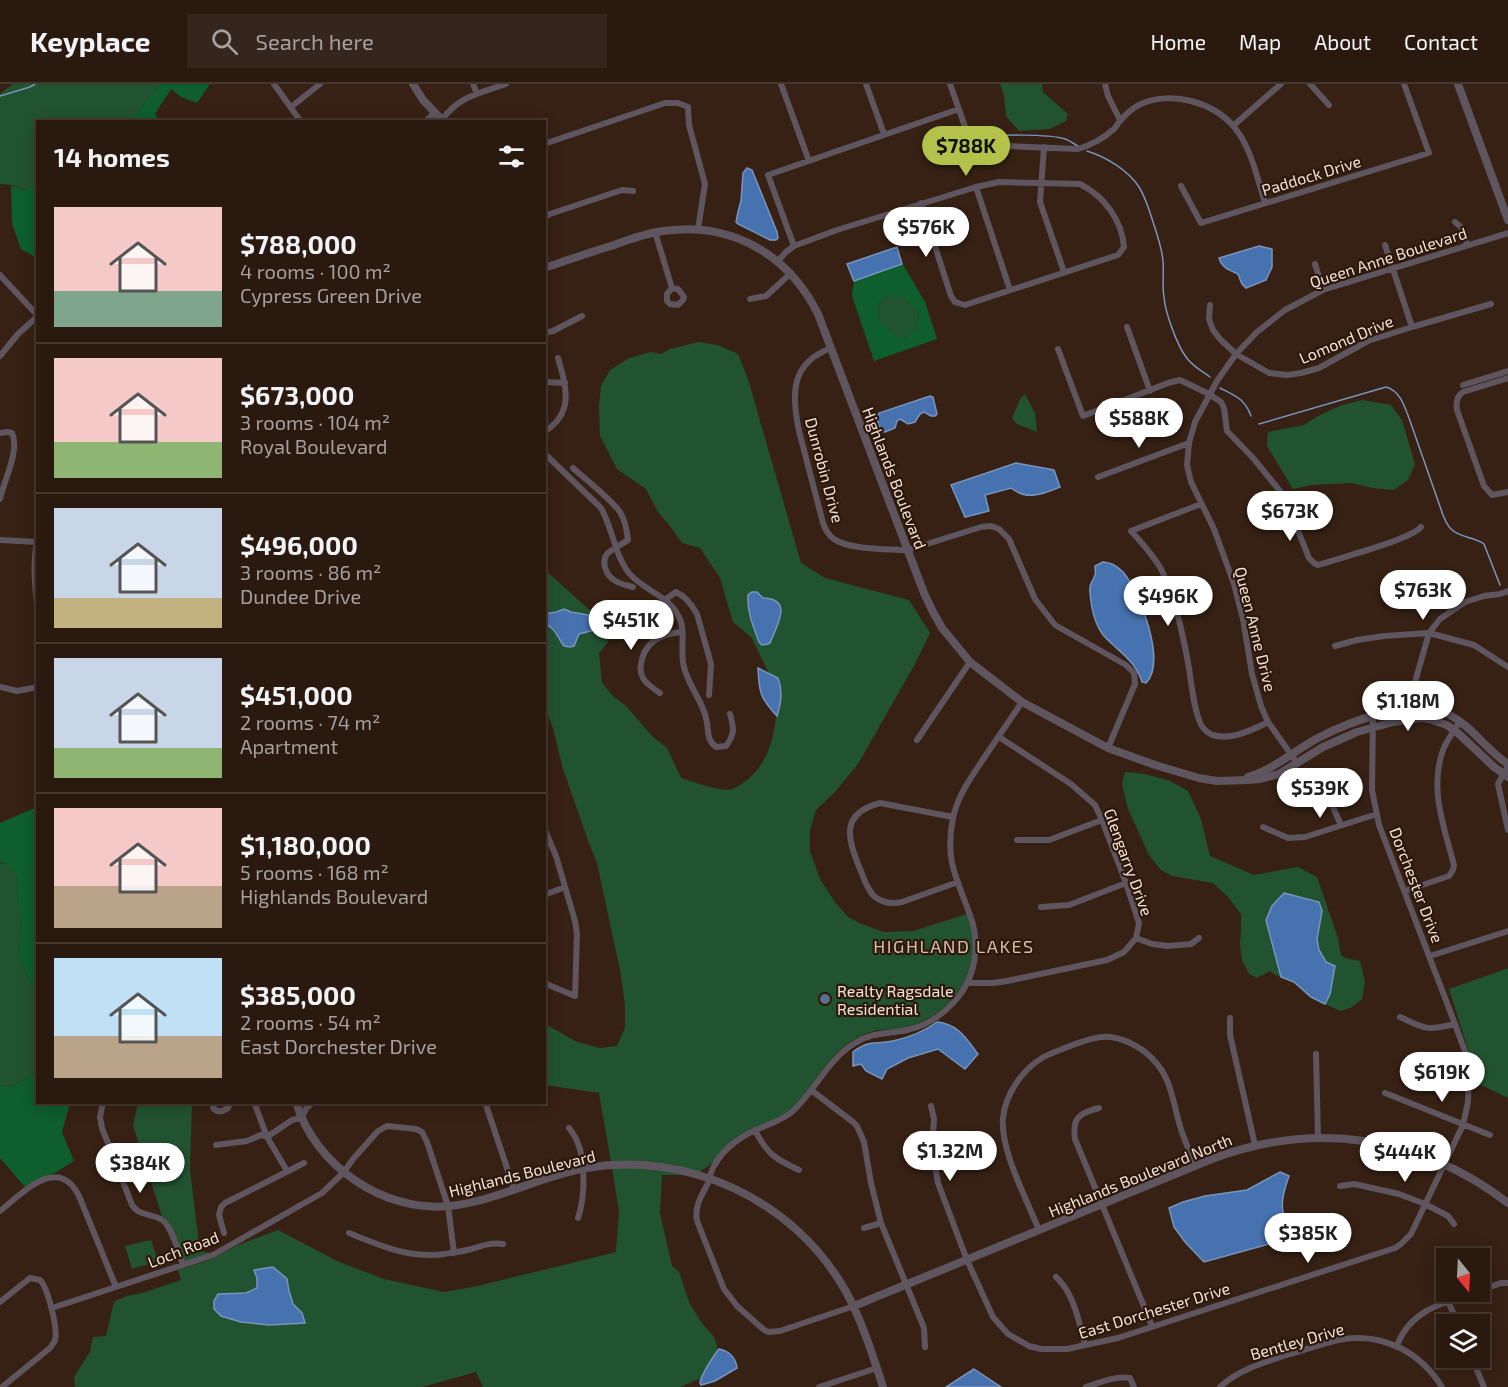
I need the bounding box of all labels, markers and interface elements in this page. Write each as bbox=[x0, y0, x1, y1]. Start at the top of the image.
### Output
search box bbox=[187, 14, 607, 68]
text: Keyplace bbox=[30, 24, 151, 58]
icon: search bbox=[208, 25, 241, 58]
text: Search here bbox=[256, 28, 374, 54]
text: Home bbox=[1150, 29, 1206, 54]
text: Map bbox=[1239, 29, 1281, 54]
text: About bbox=[1314, 29, 1371, 54]
text: Contact bbox=[1404, 29, 1478, 54]
pin: $788K bbox=[924, 126, 1008, 177]
text: $788K bbox=[936, 133, 996, 157]
icon: filters bbox=[495, 140, 528, 173]
text: 14 homes bbox=[54, 141, 170, 172]
street label: Paddock Drive bbox=[1259, 151, 1363, 199]
pin: $576K bbox=[884, 207, 968, 258]
text: $576K bbox=[897, 214, 955, 238]
street label: Queen Anne Boulevard bbox=[1307, 223, 1469, 292]
text: $788,000 bbox=[240, 228, 357, 259]
icon: home bbox=[102, 231, 174, 303]
text: 4 rooms · 100 m² bbox=[240, 259, 391, 283]
text: Cypress Green Drive bbox=[240, 283, 422, 307]
street label: Lomond Drive bbox=[1296, 311, 1396, 367]
text: $673,000 bbox=[240, 379, 354, 410]
icon: home bbox=[102, 382, 174, 454]
pin: $588K bbox=[1097, 398, 1181, 449]
street label: Highlands Boulevard bbox=[859, 404, 931, 552]
text: $588K bbox=[1109, 405, 1169, 429]
text: 3 rooms · 104 m² bbox=[240, 410, 390, 434]
street label: Dunrobin Drive bbox=[802, 415, 848, 525]
text: Royal Boulevard bbox=[240, 434, 387, 458]
pin: $673K bbox=[1248, 491, 1332, 542]
text: $673K bbox=[1261, 498, 1319, 522]
text: $496,000 bbox=[240, 529, 358, 560]
icon: home bbox=[102, 532, 174, 604]
text: 3 rooms · 86 m² bbox=[240, 560, 381, 584]
street label: Queen Anne Drive bbox=[1230, 565, 1281, 694]
pin: $763K bbox=[1381, 570, 1465, 621]
pin: $496K bbox=[1126, 576, 1210, 627]
text: $763K bbox=[1394, 577, 1452, 601]
text: $496K bbox=[1138, 583, 1198, 607]
text: Dundee Drive bbox=[240, 584, 361, 608]
pin: $451K bbox=[589, 600, 673, 651]
text: $451K bbox=[603, 607, 659, 631]
text: $451,000 bbox=[240, 679, 353, 710]
pin: $1.18M bbox=[1359, 681, 1457, 732]
icon: home bbox=[102, 682, 174, 754]
text: $1.18M bbox=[1376, 688, 1440, 712]
text: 2 rooms · 74 m² bbox=[240, 710, 380, 734]
text: Apartment bbox=[240, 734, 338, 758]
pin: $539K bbox=[1278, 768, 1362, 819]
text: $539K bbox=[1291, 775, 1349, 799]
street label: Glengarry Drive bbox=[1101, 806, 1157, 918]
street label: Dorchester Drive bbox=[1386, 825, 1448, 945]
text: $1,180,000 bbox=[240, 829, 371, 860]
icon: home bbox=[102, 832, 174, 904]
text: 5 rooms · 168 m² bbox=[240, 860, 389, 884]
text: Highlands Boulevard bbox=[240, 884, 428, 908]
district label: HIGHLAND LAKES bbox=[873, 935, 1035, 957]
text: $385,000 bbox=[240, 979, 356, 1010]
place label: Realty Ragsdale Residential bbox=[837, 981, 954, 1018]
icon: home bbox=[102, 982, 174, 1054]
marker: Realty Ragsdale Residential bbox=[818, 992, 832, 1006]
text: 2 rooms · 54 m² bbox=[240, 1010, 381, 1034]
text: East Dorchester Drive bbox=[240, 1034, 437, 1058]
pin: $619K bbox=[1400, 1052, 1484, 1103]
text: $619K bbox=[1414, 1059, 1470, 1083]
street label: Highlands Boulevard North bbox=[1045, 1129, 1235, 1221]
pin: $1.32M bbox=[901, 1131, 999, 1182]
pin: $444K bbox=[1363, 1132, 1447, 1183]
text: $1.32M bbox=[917, 1138, 983, 1162]
text: $444K bbox=[1374, 1139, 1436, 1163]
pin: $384K bbox=[98, 1143, 182, 1194]
street label: Highlands Boulevard bbox=[447, 1146, 597, 1200]
text: $384K bbox=[110, 1150, 170, 1174]
pin: $385K bbox=[1266, 1213, 1350, 1264]
text: $385K bbox=[1278, 1220, 1338, 1244]
street label: Loch Road bbox=[145, 1227, 221, 1271]
north arrow bbox=[1436, 1248, 1490, 1302]
map controls bbox=[1436, 1248, 1490, 1368]
street label: East Dorchester Drive bbox=[1076, 1278, 1232, 1342]
button: layers bbox=[1436, 1314, 1490, 1368]
street label: Bentley Drive bbox=[1248, 1319, 1346, 1363]

